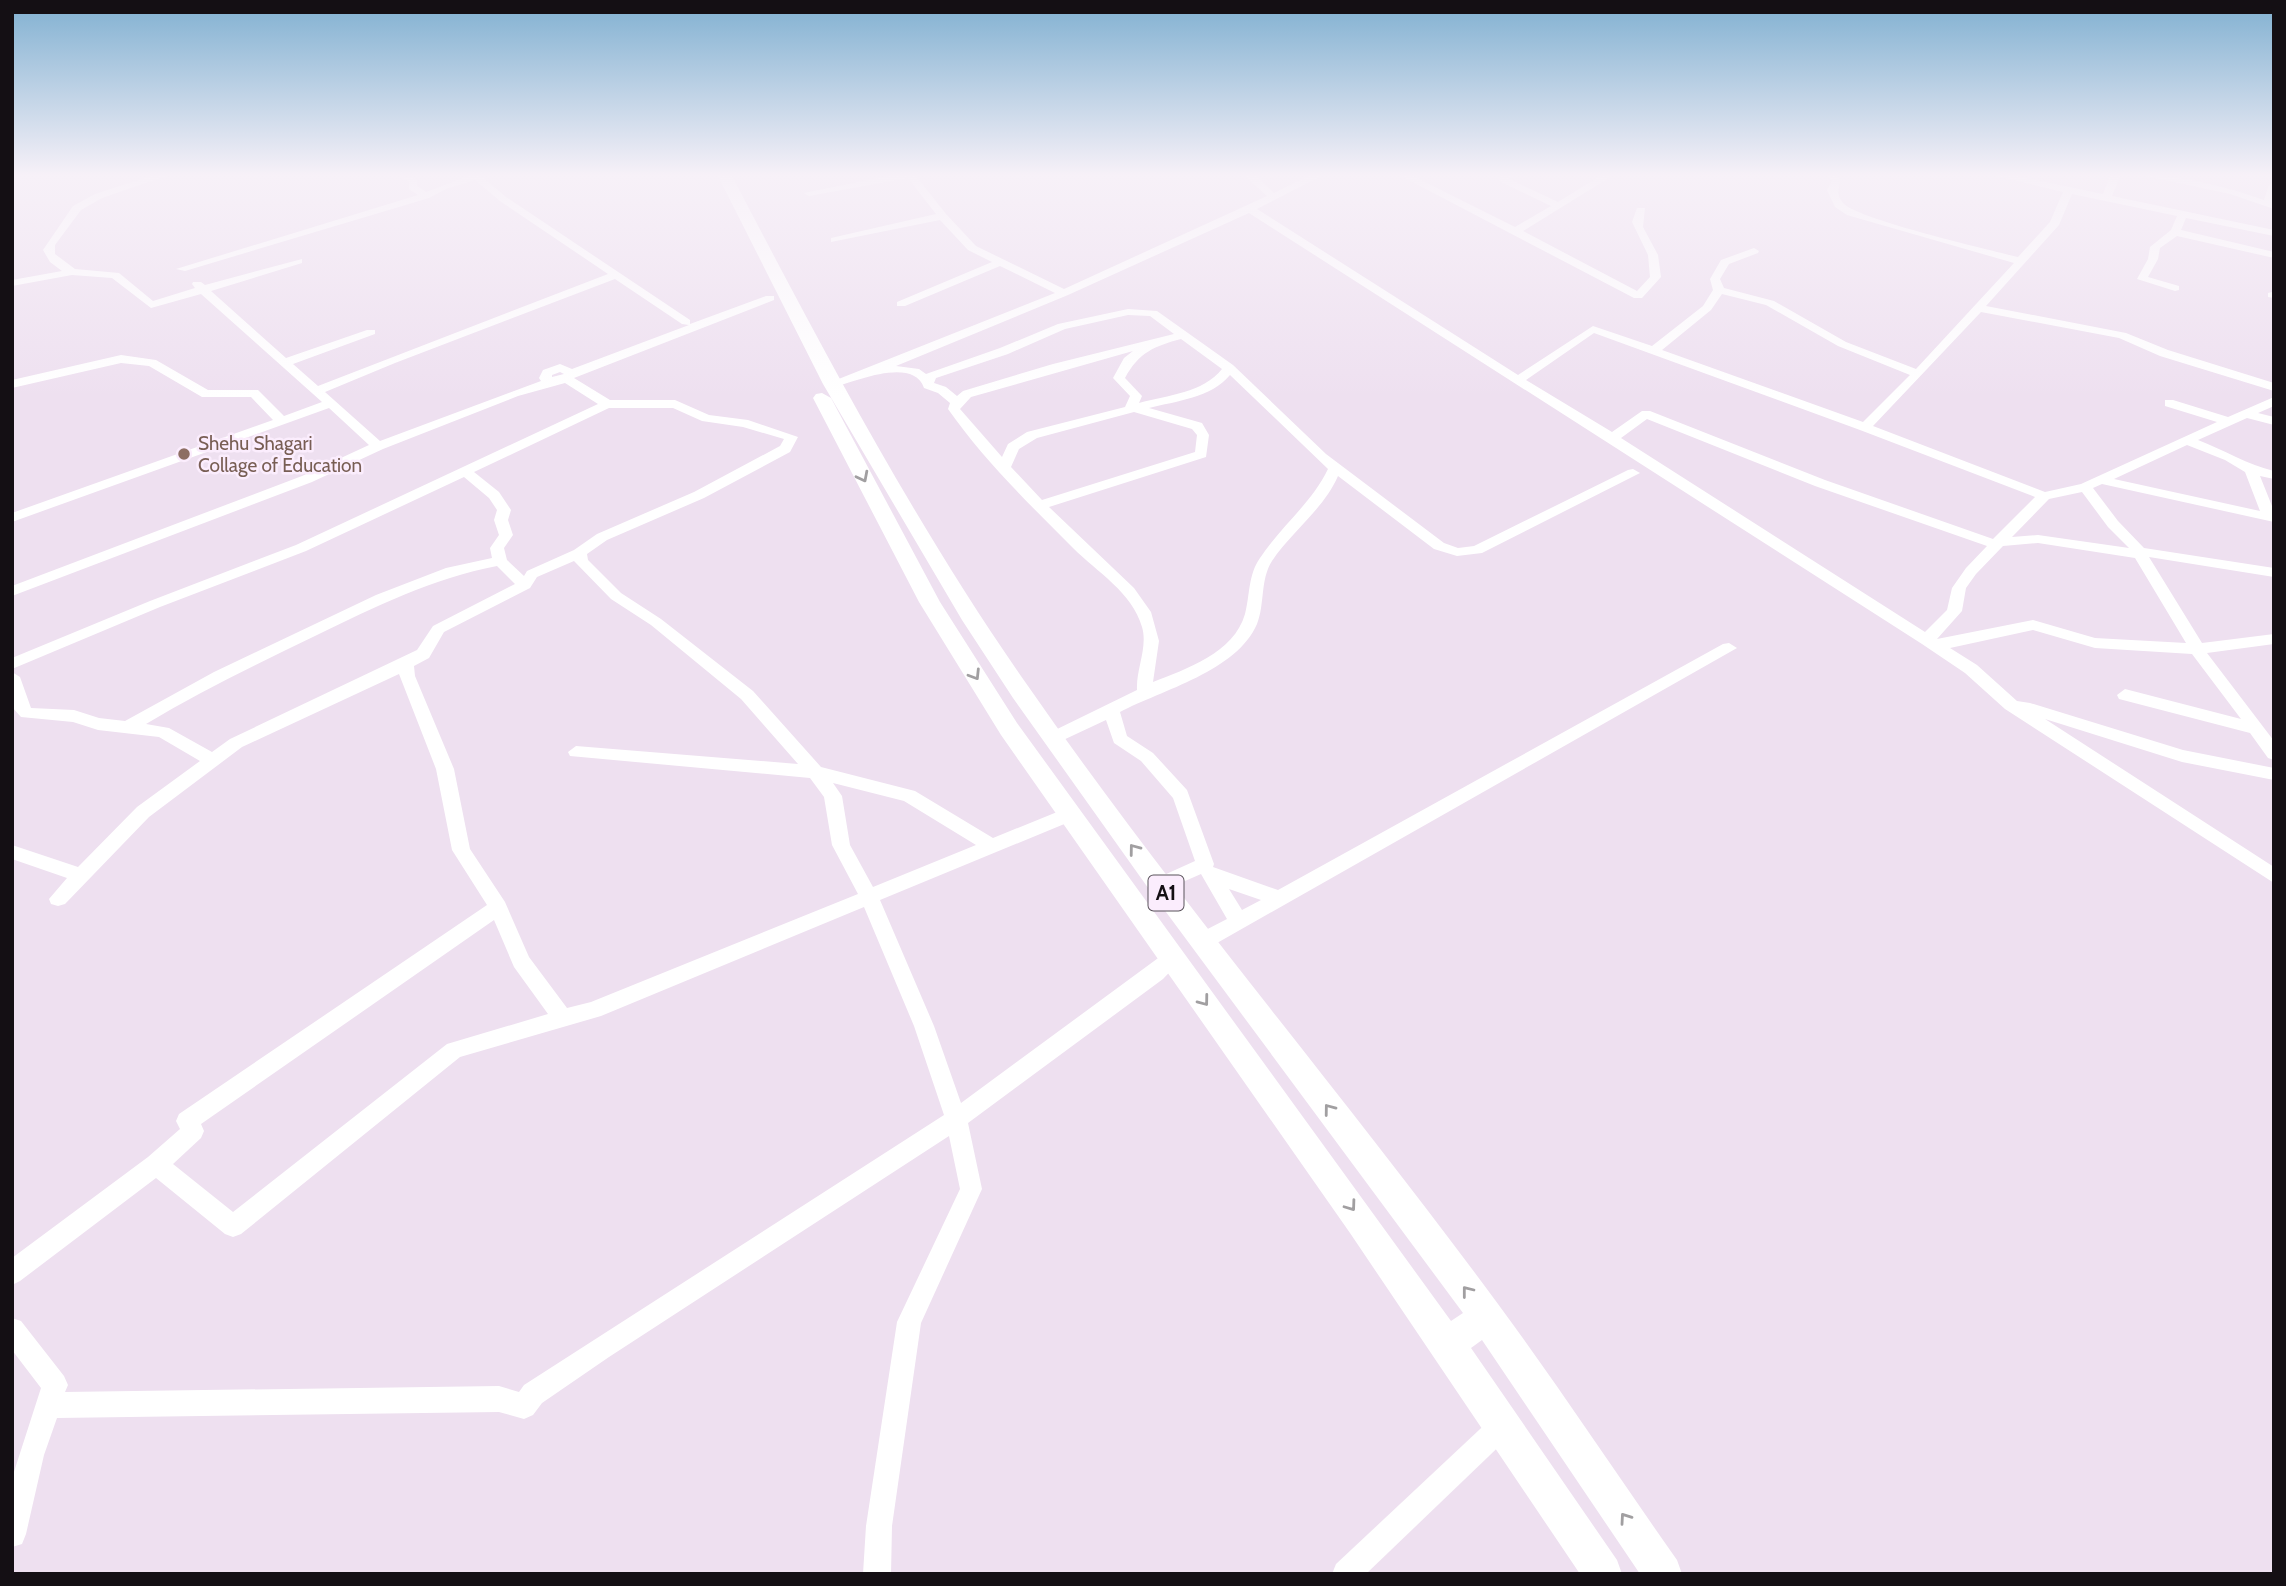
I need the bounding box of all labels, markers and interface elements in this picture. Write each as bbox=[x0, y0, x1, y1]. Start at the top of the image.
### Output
place label: Shehu Shagari Collage of Education bbox=[198, 432, 362, 477]
marker: Shehu Shagari Collage of Education bbox=[176, 446, 192, 462]
one-way arrow bbox=[855, 470, 868, 482]
one-way arrow bbox=[966, 667, 979, 680]
one-way arrow bbox=[1129, 844, 1142, 857]
road number: A1 bbox=[1148, 876, 1184, 910]
one-way arrow bbox=[1196, 993, 1208, 1006]
one-way arrow bbox=[1325, 1104, 1338, 1117]
one-way arrow bbox=[1343, 1198, 1355, 1211]
one-way arrow bbox=[1462, 1286, 1475, 1298]
one-way arrow bbox=[1620, 1512, 1633, 1525]

